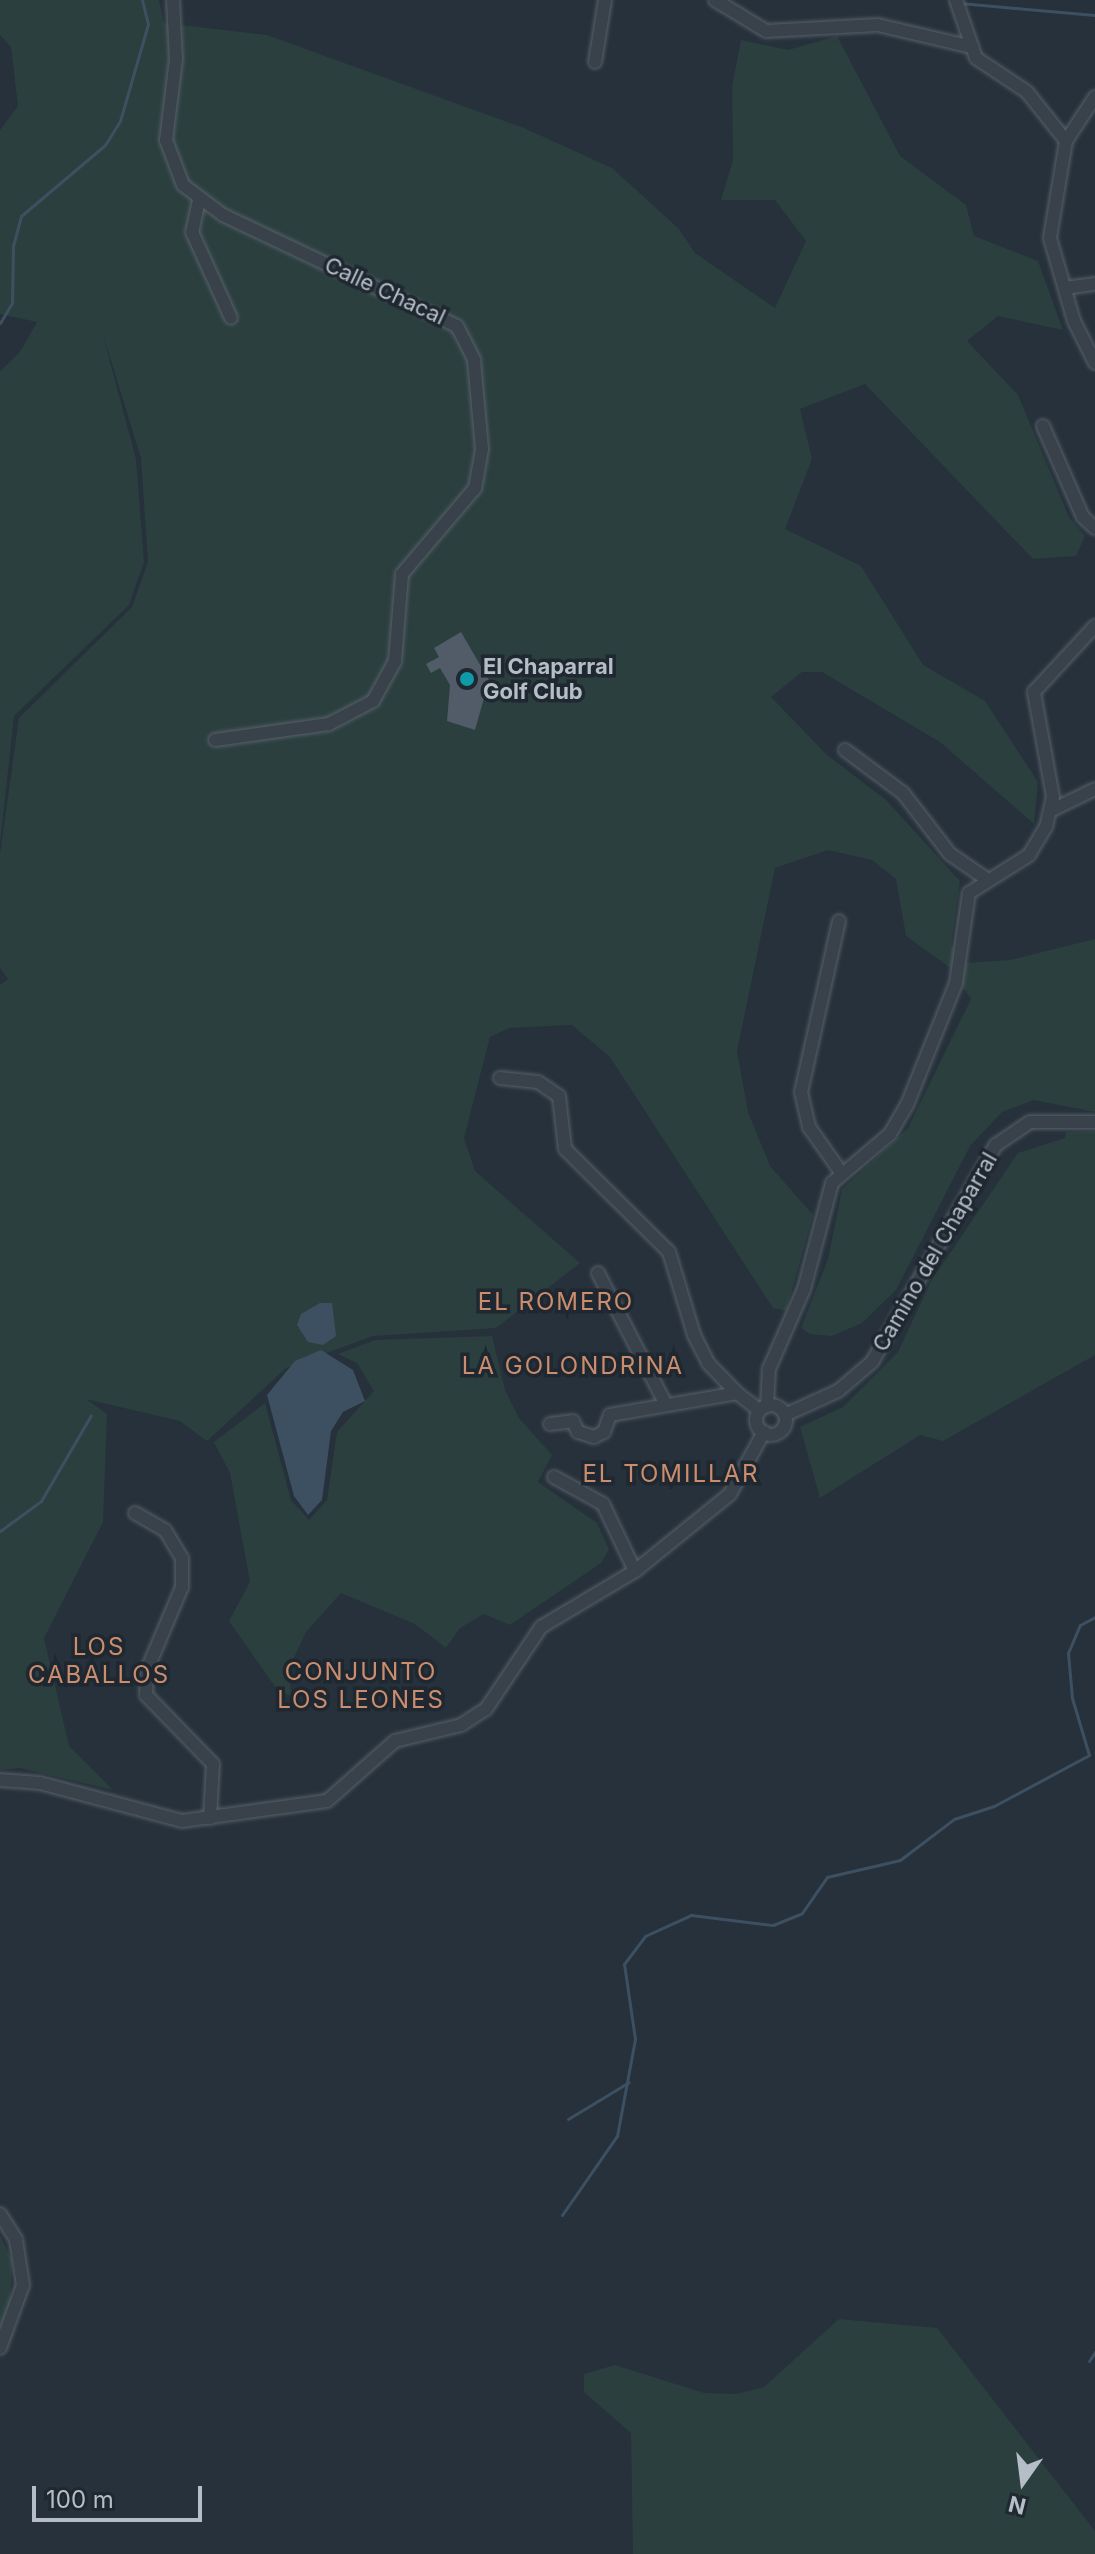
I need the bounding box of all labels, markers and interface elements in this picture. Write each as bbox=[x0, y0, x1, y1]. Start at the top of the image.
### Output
street label: Calle Chacal bbox=[321, 252, 449, 330]
place label: El Chaparral Golf Club bbox=[483, 653, 614, 704]
marker: El Chaparral Golf Club bbox=[458, 670, 476, 688]
street label: Camino del Chaparral bbox=[867, 1148, 1003, 1356]
district label: EL ROMERO bbox=[478, 1288, 634, 1316]
district label: LA GOLONDRINA bbox=[462, 1352, 684, 1380]
district label: EL TOMILLAR bbox=[582, 1460, 760, 1488]
district label: LOS CABALLOS bbox=[28, 1633, 170, 1689]
district label: CONJUNTO LOS LEONES bbox=[277, 1658, 445, 1714]
north arrow bbox=[983, 2442, 1063, 2522]
scale bar bbox=[36, 2470, 206, 2520]
text: 100 m bbox=[46, 2485, 114, 2514]
text: N bbox=[1006, 2491, 1028, 2520]

